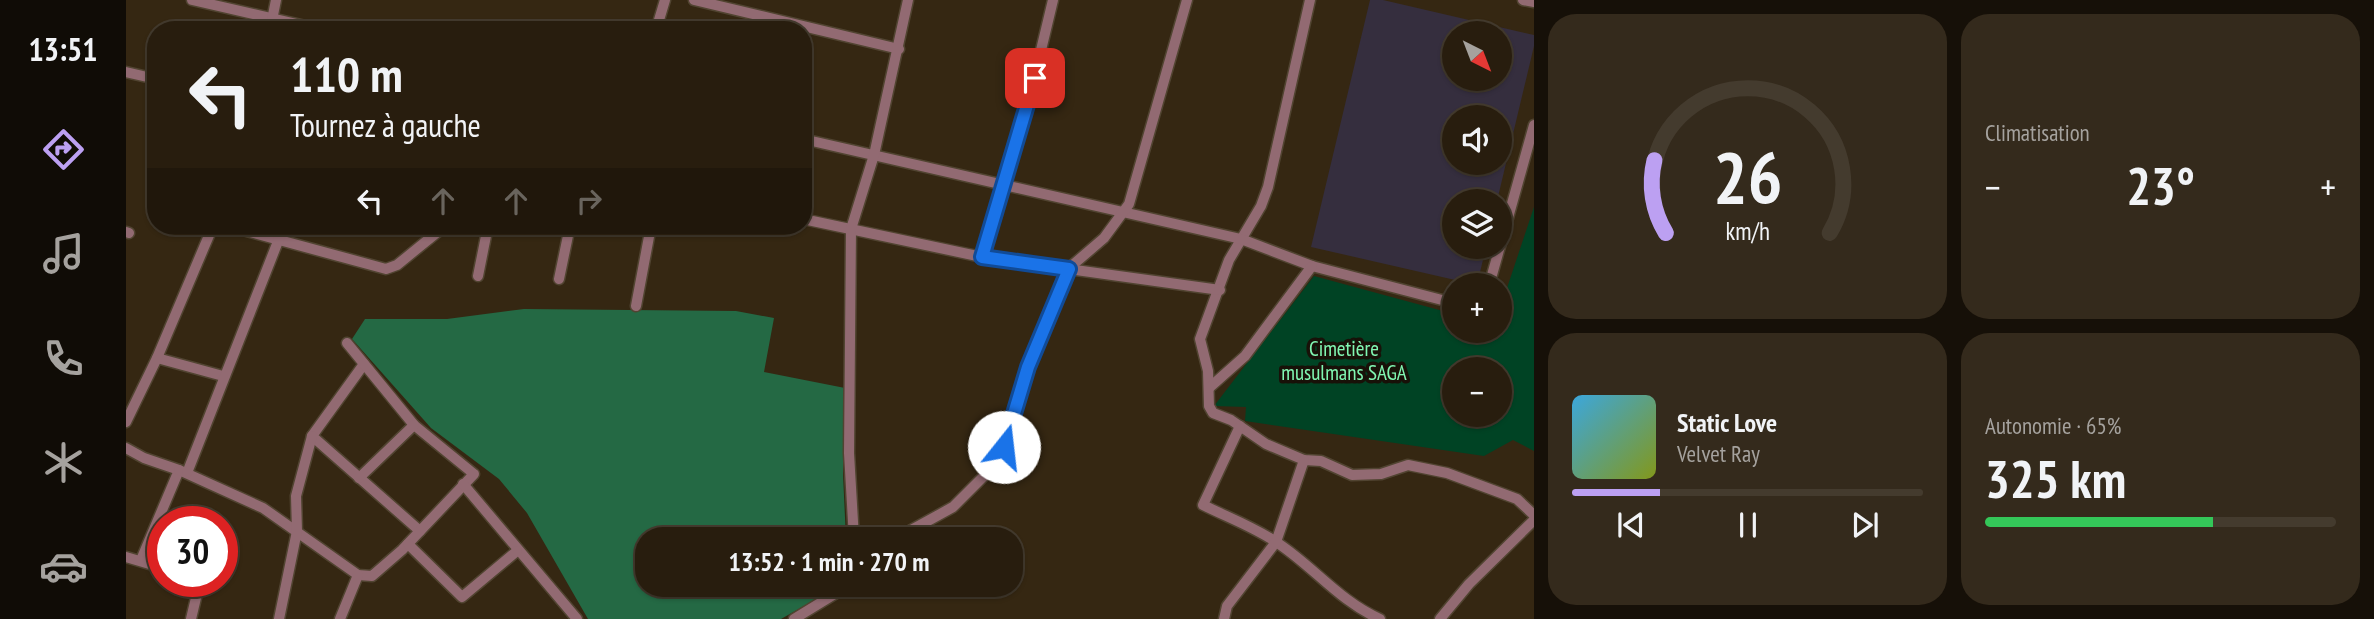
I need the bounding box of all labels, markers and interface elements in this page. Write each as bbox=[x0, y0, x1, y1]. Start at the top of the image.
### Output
north arrow bbox=[1442, 21, 1512, 91]
map controls bbox=[1442, 21, 1512, 427]
text: 13:51 bbox=[28, 28, 98, 70]
text: 110 m bbox=[290, 42, 403, 106]
pin bbox=[1005, 48, 1065, 108]
icon: left bbox=[175, 49, 266, 140]
icon: arrive bbox=[1016, 59, 1054, 97]
text: Tournez à gauche bbox=[290, 104, 481, 146]
button: sound bbox=[1442, 105, 1512, 175]
text: Climatisation bbox=[1985, 118, 2090, 147]
icon: directions bbox=[39, 125, 88, 174]
text: 26 bbox=[1713, 129, 1782, 223]
text: 23° bbox=[2126, 152, 2195, 219]
text: − bbox=[1985, 162, 2001, 211]
text: + bbox=[2320, 162, 2336, 211]
icon: left bbox=[351, 182, 389, 220]
icon: ahead bbox=[424, 182, 462, 220]
icon: ahead bbox=[497, 182, 535, 220]
icon: right bbox=[570, 182, 608, 220]
button: layers bbox=[1442, 189, 1512, 259]
text: km/h bbox=[1725, 214, 1770, 246]
icon: music bbox=[39, 229, 88, 278]
button: + bbox=[1442, 273, 1512, 343]
icon: phone bbox=[39, 334, 88, 383]
park label: Cimetière musulmans SAGA bbox=[1281, 335, 1407, 386]
button: − bbox=[1442, 357, 1512, 427]
text: Static Love bbox=[1677, 406, 1777, 439]
position arrow bbox=[967, 410, 1041, 484]
text: Autonomie · 65% bbox=[1985, 411, 2121, 440]
icon: climate bbox=[39, 438, 88, 487]
text: Velvet Ray bbox=[1677, 439, 1760, 468]
text: 325 km bbox=[1985, 445, 2126, 512]
speed limit sign: 30 bbox=[147, 506, 238, 597]
icon: previous bbox=[1612, 506, 1650, 544]
icon: pause bbox=[1729, 506, 1767, 544]
icon: next bbox=[1846, 506, 1884, 544]
icon: car bbox=[39, 542, 88, 591]
text: 13:52 · 1 min · 270 m bbox=[729, 545, 929, 578]

